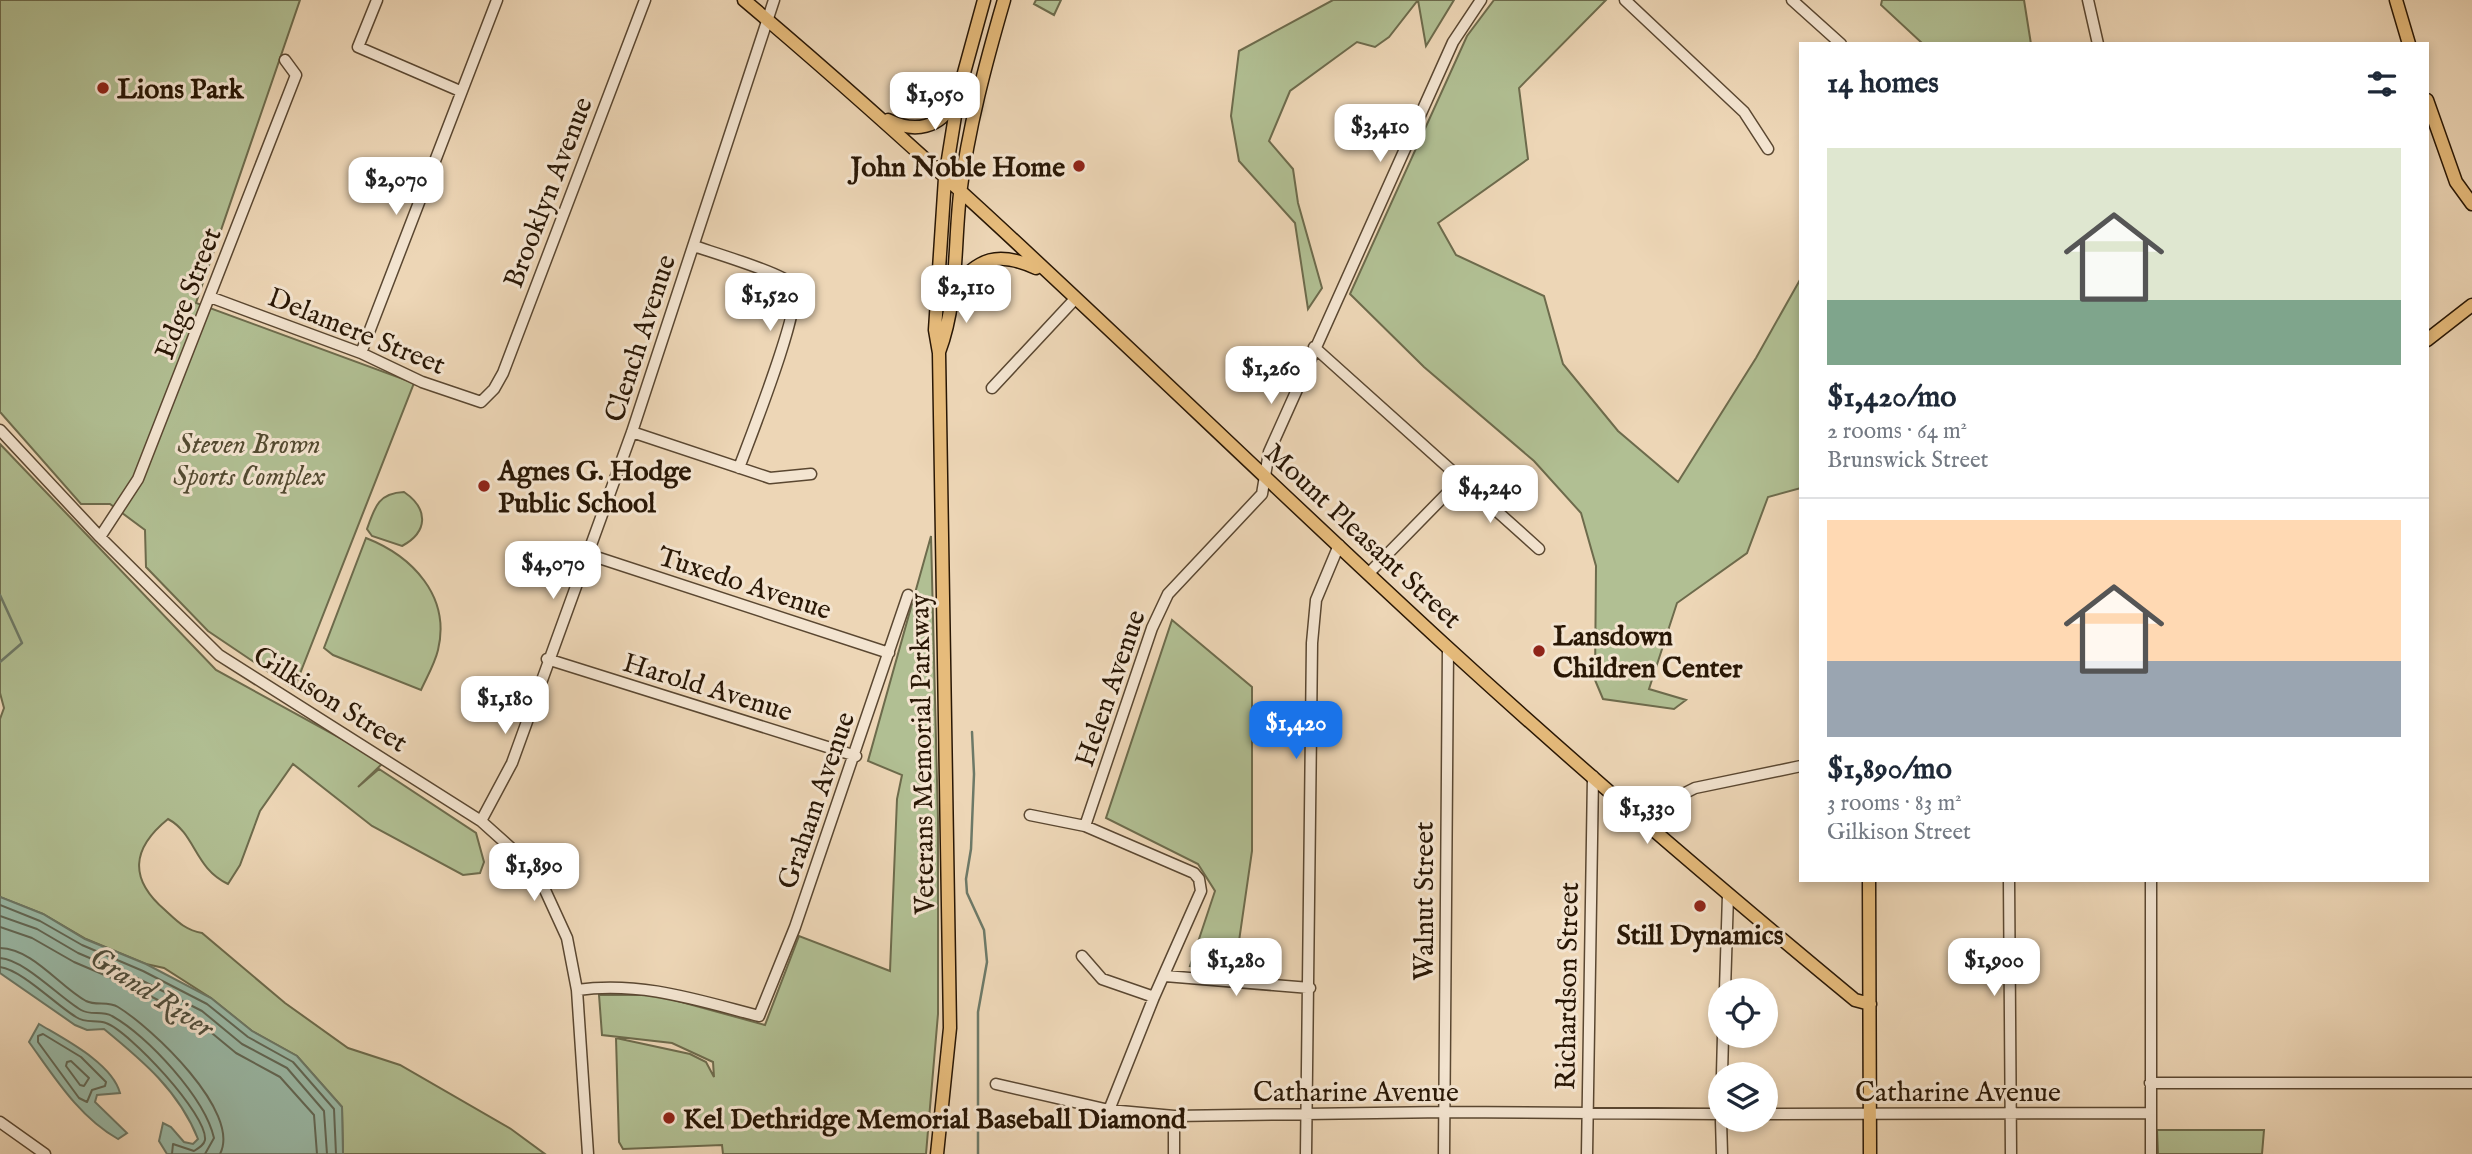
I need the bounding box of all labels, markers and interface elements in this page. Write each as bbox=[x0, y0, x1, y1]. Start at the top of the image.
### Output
text: 14 homes bbox=[1827, 65, 1939, 103]
icon: filters bbox=[2363, 65, 2401, 103]
pin: $1,050 bbox=[878, 72, 992, 132]
place label: Lions Park bbox=[117, 73, 244, 108]
marker: Lions Park bbox=[95, 80, 111, 96]
text: $1,050 bbox=[906, 80, 964, 109]
street label: Brooklyn Avenue bbox=[497, 92, 602, 293]
pin: $3,410 bbox=[1323, 104, 1437, 164]
text: $3,410 bbox=[1350, 112, 1410, 141]
place label: John Noble Home bbox=[847, 151, 1065, 186]
pin: $2,070 bbox=[339, 158, 453, 217]
marker: John Noble Home bbox=[1071, 158, 1087, 174]
text: $2,070 bbox=[364, 165, 428, 194]
icon: home bbox=[2051, 194, 2177, 320]
street label: Edge Street bbox=[148, 223, 231, 365]
street label: Clench Avenue bbox=[598, 251, 685, 427]
pin: $2,110 bbox=[909, 266, 1023, 325]
text: $2,110 bbox=[937, 273, 995, 302]
pin: $1,520 bbox=[713, 274, 827, 333]
street label: Delamere Street bbox=[262, 281, 450, 384]
text: $1,520 bbox=[741, 281, 799, 310]
pin: $1,260 bbox=[1214, 346, 1328, 406]
text: $1,260 bbox=[1241, 354, 1301, 383]
text: $1,420/mo bbox=[1827, 379, 1956, 417]
text: 2 rooms · 64 m² bbox=[1827, 417, 1967, 446]
park label: Steven Brown Sports Complex bbox=[173, 428, 326, 495]
street label: Mount Pleasant Street bbox=[1256, 436, 1468, 637]
text: Brunswick Street bbox=[1827, 446, 1988, 475]
place label: Agnes G. Hodge Public School bbox=[497, 455, 692, 522]
pin: $4,240 bbox=[1433, 466, 1547, 525]
text: $4,240 bbox=[1458, 473, 1522, 502]
marker: Agnes G. Hodge Public School bbox=[476, 478, 492, 494]
street label: Tuxedo Avenue bbox=[653, 540, 836, 629]
pin: $4,070 bbox=[496, 542, 610, 601]
text: $4,070 bbox=[521, 549, 585, 578]
icon: home bbox=[2051, 566, 2177, 692]
street label: Veterans Memorial Parkway bbox=[903, 593, 944, 916]
street label: Helen Avenue bbox=[1068, 606, 1155, 772]
place label: Lansdown Children Center bbox=[1553, 620, 1743, 687]
street label: Gilkison Street bbox=[246, 639, 414, 762]
marker: Lansdown Children Center bbox=[1531, 643, 1547, 659]
street label: Harold Avenue bbox=[618, 646, 796, 731]
pin: $1,180 bbox=[448, 676, 562, 736]
text: $1,180 bbox=[477, 684, 533, 713]
pin: $1,420 bbox=[1239, 702, 1353, 761]
street label: Graham Avenue bbox=[771, 708, 864, 894]
text: $1,420 bbox=[1265, 709, 1327, 738]
text: $1,890/mo bbox=[1827, 751, 1952, 789]
pin: $1,330 bbox=[1590, 786, 1704, 846]
text: 3 rooms · 83 m² bbox=[1827, 789, 1962, 818]
text: $1,330 bbox=[1619, 794, 1675, 823]
text: Gilkison Street bbox=[1827, 818, 1971, 847]
street label: Walnut Street bbox=[1408, 821, 1443, 981]
pin: $1,890 bbox=[477, 844, 591, 903]
text: $1,890 bbox=[505, 851, 563, 880]
street label: Richardson Street bbox=[1549, 881, 1588, 1090]
marker: Still Dynamics bbox=[1692, 898, 1708, 914]
place label: Still Dynamics bbox=[1616, 919, 1784, 954]
water label: Grand River bbox=[81, 939, 222, 1049]
pin: $1,280 bbox=[1179, 939, 1293, 998]
pin: $1,900 bbox=[1937, 939, 2051, 998]
text: $1,280 bbox=[1207, 946, 1265, 975]
text: $1,900 bbox=[1964, 946, 2024, 975]
map controls bbox=[1708, 978, 1778, 1132]
button: locate bbox=[1708, 978, 1778, 1048]
button: layers bbox=[1708, 1062, 1778, 1132]
street label: Catharine Avenue bbox=[1253, 1076, 1459, 1111]
street label: Catharine Avenue bbox=[1855, 1076, 2061, 1111]
place label: Kel Dethridge Memorial Baseball Diamond bbox=[683, 1103, 1187, 1138]
marker: Kel Dethridge Memorial Baseball Diamond bbox=[661, 1110, 677, 1126]

